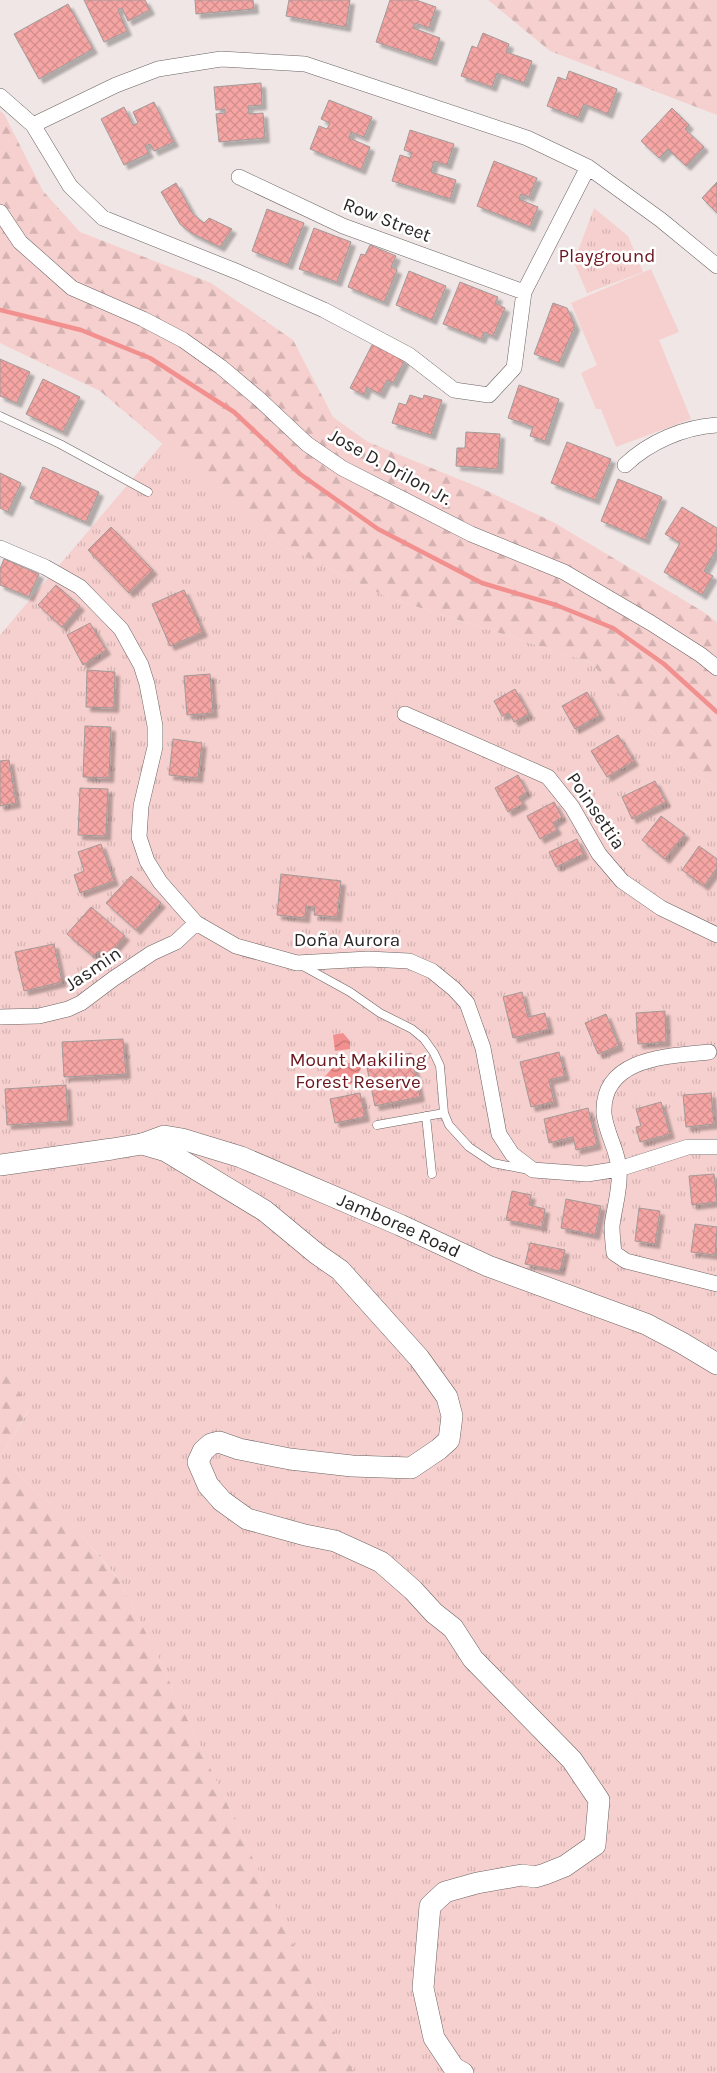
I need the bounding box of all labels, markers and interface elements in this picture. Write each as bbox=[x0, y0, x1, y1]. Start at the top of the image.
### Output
street label: Row Street bbox=[340, 193, 434, 247]
park label: Playground bbox=[558, 245, 656, 267]
street label: Jose D. Drilon Jr. bbox=[325, 424, 455, 510]
street label: Poinsettia bbox=[562, 768, 630, 854]
street label: Doña Aurora bbox=[294, 929, 400, 951]
street label: Jasmin bbox=[61, 942, 125, 996]
park label: Mount Makiling Forest Reserve bbox=[289, 1049, 427, 1093]
street label: Jamboree Road bbox=[334, 1189, 464, 1263]

